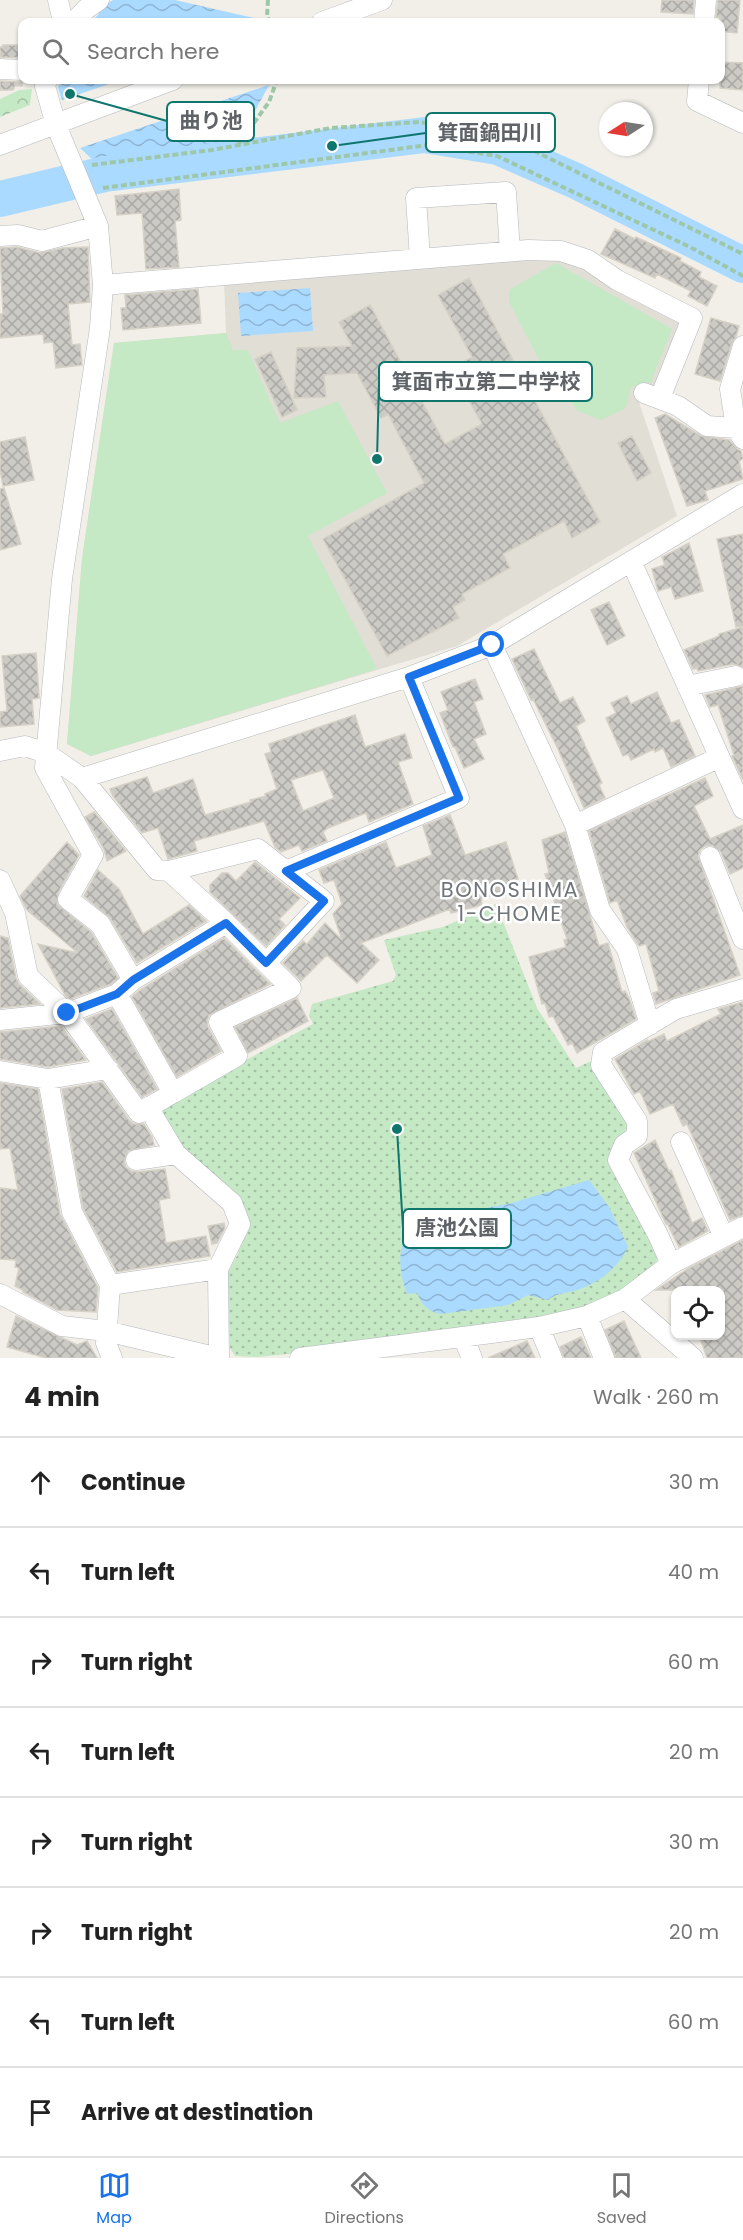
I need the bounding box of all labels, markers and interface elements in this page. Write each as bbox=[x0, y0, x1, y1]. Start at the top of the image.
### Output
search box bbox=[18, 18, 725, 84]
icon: search bbox=[39, 35, 72, 68]
text: Search here bbox=[87, 36, 220, 67]
callout: 曲り池 bbox=[167, 102, 254, 141]
north arrow bbox=[599, 102, 653, 156]
text: 曲り池 bbox=[180, 106, 243, 135]
callout: 箕面鍋田川 bbox=[426, 113, 555, 152]
text: 箕面鍋田川 bbox=[438, 118, 543, 147]
callout: 箕面市立第二中学校 bbox=[379, 362, 592, 401]
text: 箕面市立第二中学校 bbox=[392, 367, 581, 396]
route start bbox=[478, 631, 504, 657]
district label: BONOSHIMA 1-CHOME bbox=[441, 875, 579, 928]
route end bbox=[53, 999, 79, 1025]
callout: 唐池公園 bbox=[403, 1209, 511, 1248]
text: 唐池公園 bbox=[415, 1213, 499, 1242]
map controls bbox=[671, 1286, 725, 1340]
button: locate bbox=[671, 1286, 725, 1340]
text: 4 min bbox=[24, 1379, 100, 1415]
text: Walk · 260 m bbox=[593, 1383, 719, 1411]
icon: ahead bbox=[24, 1466, 57, 1499]
text: Continue bbox=[81, 1467, 185, 1498]
text: 30 m bbox=[669, 1468, 719, 1496]
icon: left bbox=[24, 1556, 57, 1589]
text: Turn left bbox=[81, 1557, 175, 1588]
text: 40 m bbox=[668, 1558, 719, 1586]
icon: right bbox=[24, 1646, 57, 1679]
text: Turn right bbox=[81, 1647, 192, 1678]
text: 60 m bbox=[668, 1648, 719, 1676]
icon: left bbox=[24, 1736, 57, 1769]
text: Turn left bbox=[81, 1737, 175, 1768]
text: 20 m bbox=[669, 1738, 719, 1766]
icon: right bbox=[24, 1826, 57, 1859]
text: Turn right bbox=[81, 1827, 192, 1858]
text: 30 m bbox=[669, 1828, 719, 1856]
icon: right bbox=[24, 1916, 57, 1949]
text: Turn right bbox=[81, 1917, 192, 1948]
text: 20 m bbox=[669, 1918, 719, 1946]
icon: left bbox=[24, 2006, 57, 2039]
text: Turn left bbox=[81, 2007, 175, 2038]
text: 60 m bbox=[668, 2008, 719, 2036]
icon: arrive bbox=[24, 2096, 57, 2129]
text: Arrive at destination bbox=[81, 2097, 313, 2128]
tab: Map bbox=[96, 2169, 132, 2230]
tab: Directions bbox=[325, 2169, 404, 2230]
tab: Saved bbox=[597, 2169, 647, 2230]

